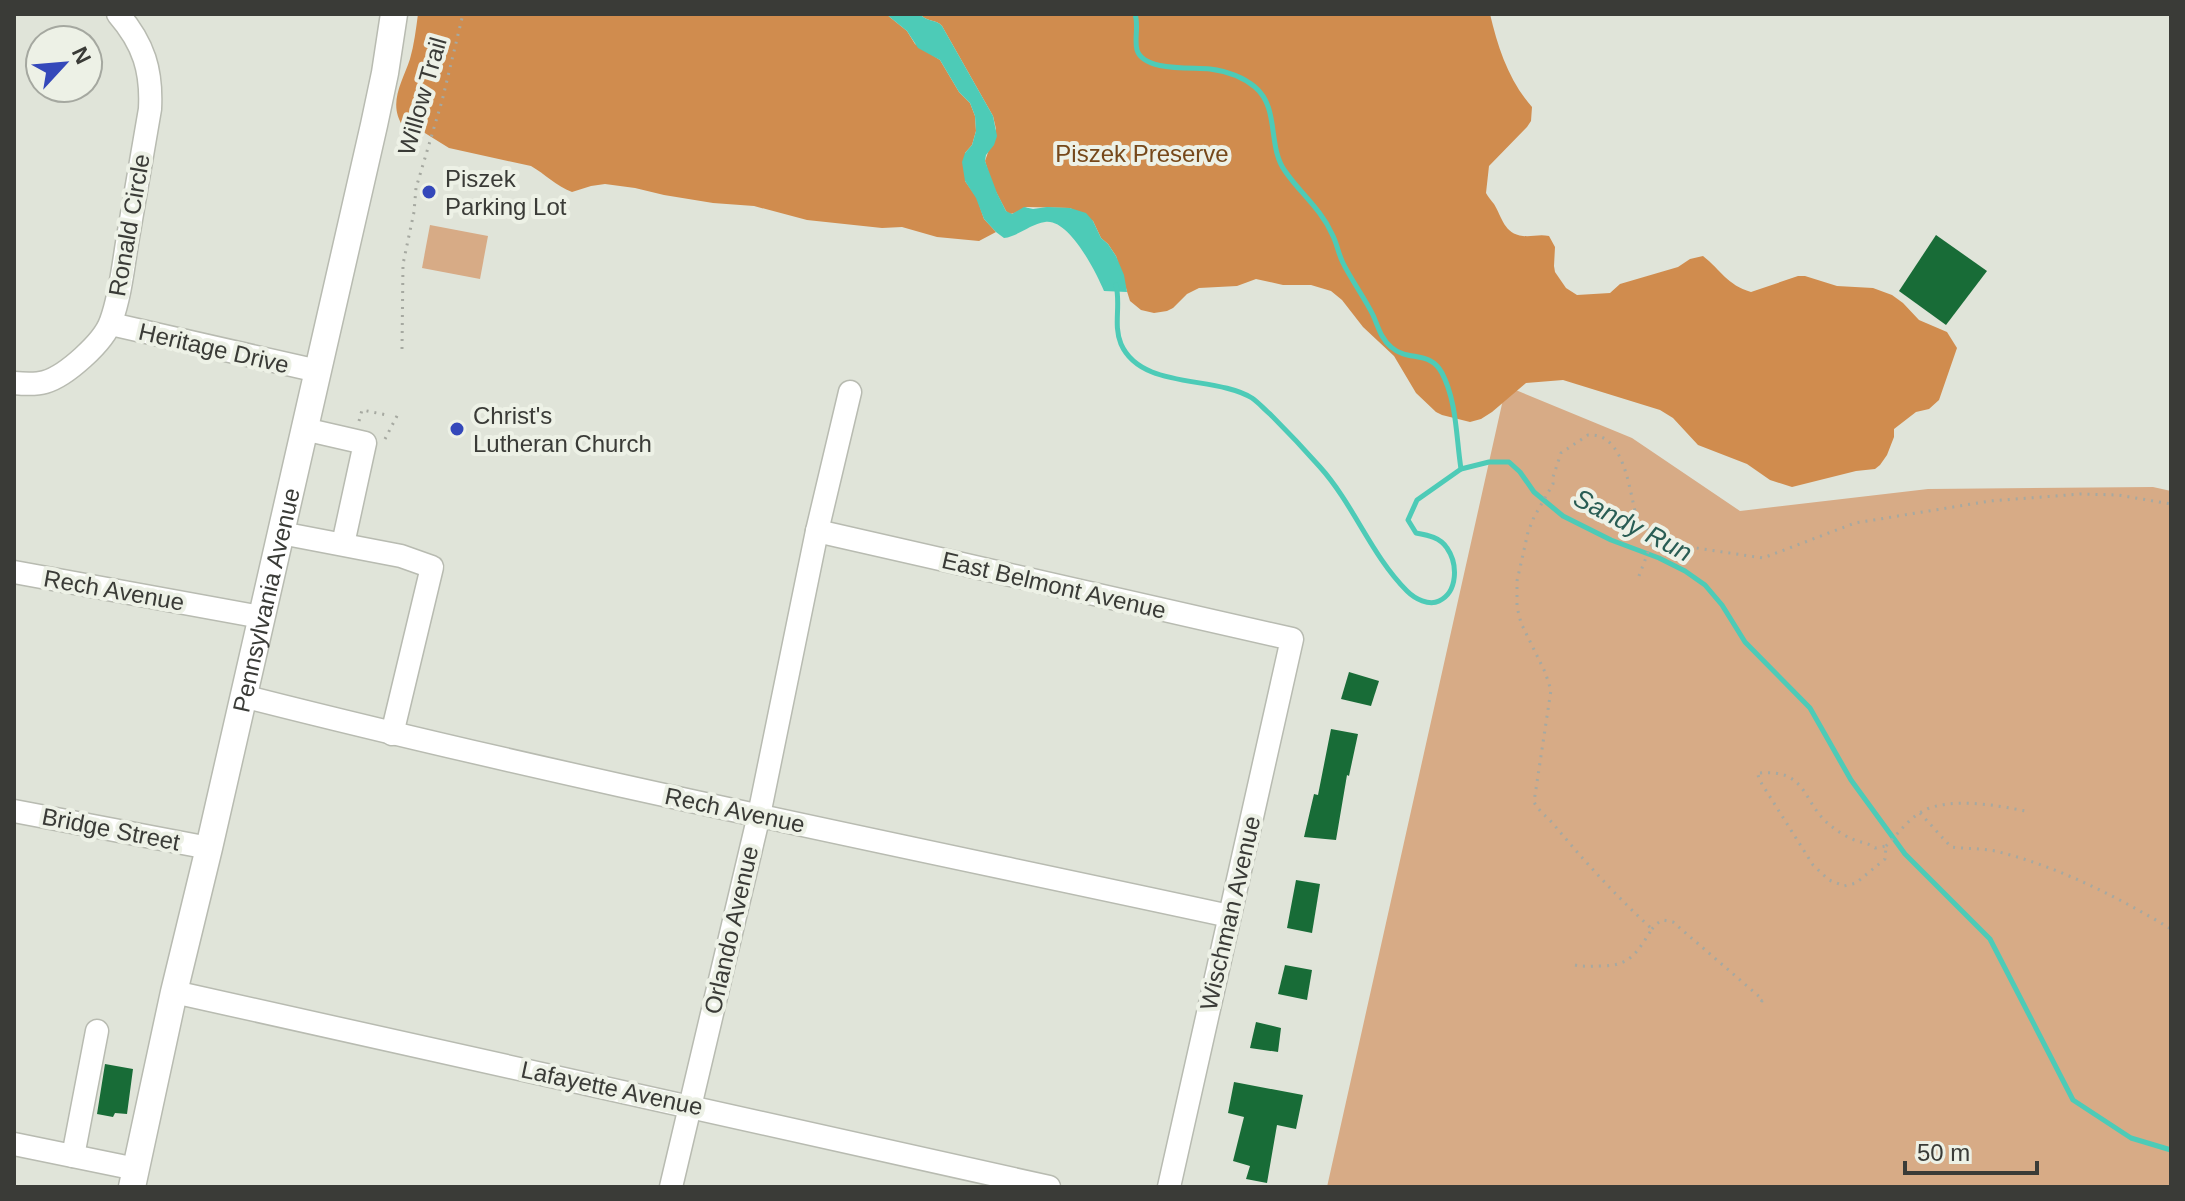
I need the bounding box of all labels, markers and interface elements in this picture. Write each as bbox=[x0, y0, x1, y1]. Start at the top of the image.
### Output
north arrow bbox=[24, 24, 104, 104]
street label: Willow Trail bbox=[392, 34, 452, 158]
text: N bbox=[67, 43, 96, 68]
park label: Piszek Preserve bbox=[1055, 140, 1229, 167]
street label: Ronald Circle bbox=[103, 152, 155, 298]
place label: Piszek Parking Lot bbox=[445, 165, 567, 220]
marker: Piszek Parking Lot bbox=[420, 183, 438, 201]
street label: Heritage Drive bbox=[136, 318, 292, 378]
place label: Christ's Lutheran Church bbox=[473, 402, 652, 457]
marker: Christ's Lutheran Church bbox=[448, 420, 466, 438]
water label: Sandy Run bbox=[1569, 482, 1697, 568]
street label: Pennsylvania Avenue bbox=[227, 485, 304, 715]
street label: East Belmont Avenue bbox=[939, 546, 1169, 624]
street label: Rech Avenue bbox=[42, 564, 186, 616]
street label: Rech Avenue bbox=[663, 782, 807, 838]
street label: Bridge Street bbox=[40, 802, 183, 856]
street label: Wischman Avenue bbox=[1195, 813, 1265, 1013]
street label: Orlando Avenue bbox=[699, 843, 763, 1017]
street label: Lafayette Avenue bbox=[519, 1056, 705, 1120]
scale bar bbox=[1905, 1125, 2037, 1175]
text: 50 m bbox=[1917, 1139, 1970, 1166]

